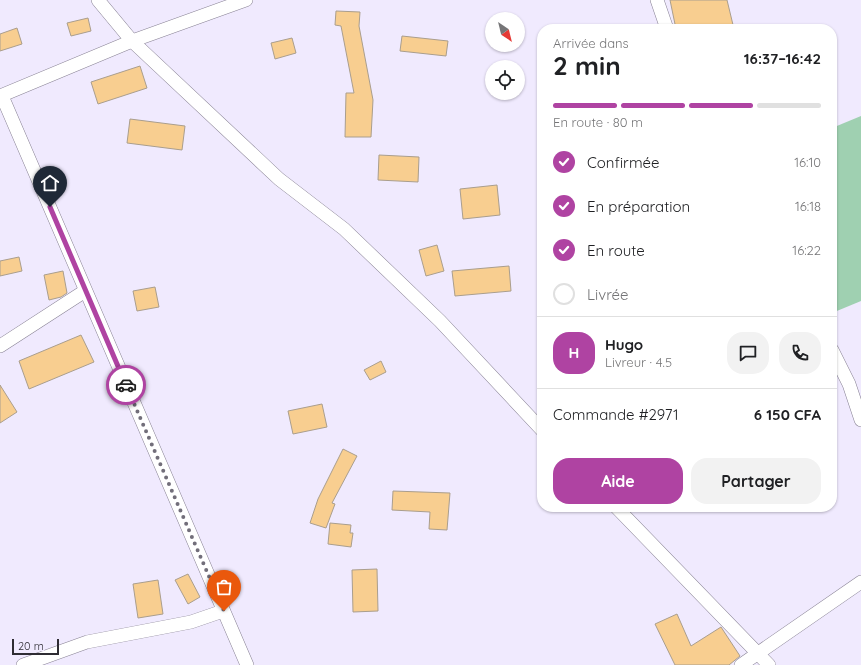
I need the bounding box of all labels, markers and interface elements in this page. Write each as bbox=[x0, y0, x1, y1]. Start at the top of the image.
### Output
north arrow bbox=[485, 12, 525, 52]
map controls bbox=[485, 12, 525, 100]
text: Arrivée dans bbox=[553, 35, 629, 51]
text: 2 min bbox=[553, 49, 621, 82]
text: 16:37–16:42 bbox=[744, 49, 821, 68]
button: locate bbox=[485, 60, 525, 100]
text: En route · 80 m bbox=[553, 114, 643, 130]
icon: check bbox=[553, 151, 575, 173]
text: Confirmée bbox=[587, 153, 660, 172]
text: 16:10 bbox=[794, 154, 821, 170]
pin bbox=[33, 166, 67, 207]
icon: home bbox=[39, 172, 61, 194]
icon: check bbox=[553, 195, 575, 217]
text: En préparation bbox=[587, 197, 690, 216]
text: 16:18 bbox=[795, 198, 821, 214]
icon: check bbox=[553, 239, 575, 261]
text: En route bbox=[587, 241, 645, 260]
text: 16:22 bbox=[792, 242, 821, 258]
text: Livrée bbox=[587, 285, 629, 304]
button: chat bbox=[727, 332, 769, 374]
button: phone bbox=[779, 332, 821, 374]
text: Hugo bbox=[605, 335, 643, 354]
text: H bbox=[569, 343, 579, 362]
text: Livreur · 4.5 bbox=[605, 354, 672, 370]
courier bbox=[106, 365, 146, 405]
icon: car bbox=[115, 374, 137, 396]
text: Commande #2971 bbox=[553, 405, 679, 424]
text: 6 150 CFA bbox=[754, 405, 821, 424]
button: Aide bbox=[553, 458, 683, 504]
button: Partager bbox=[691, 458, 821, 504]
pin bbox=[207, 570, 241, 611]
icon: bag bbox=[213, 576, 235, 598]
scale bar bbox=[12, 637, 59, 656]
text: 20 m bbox=[18, 639, 44, 653]

